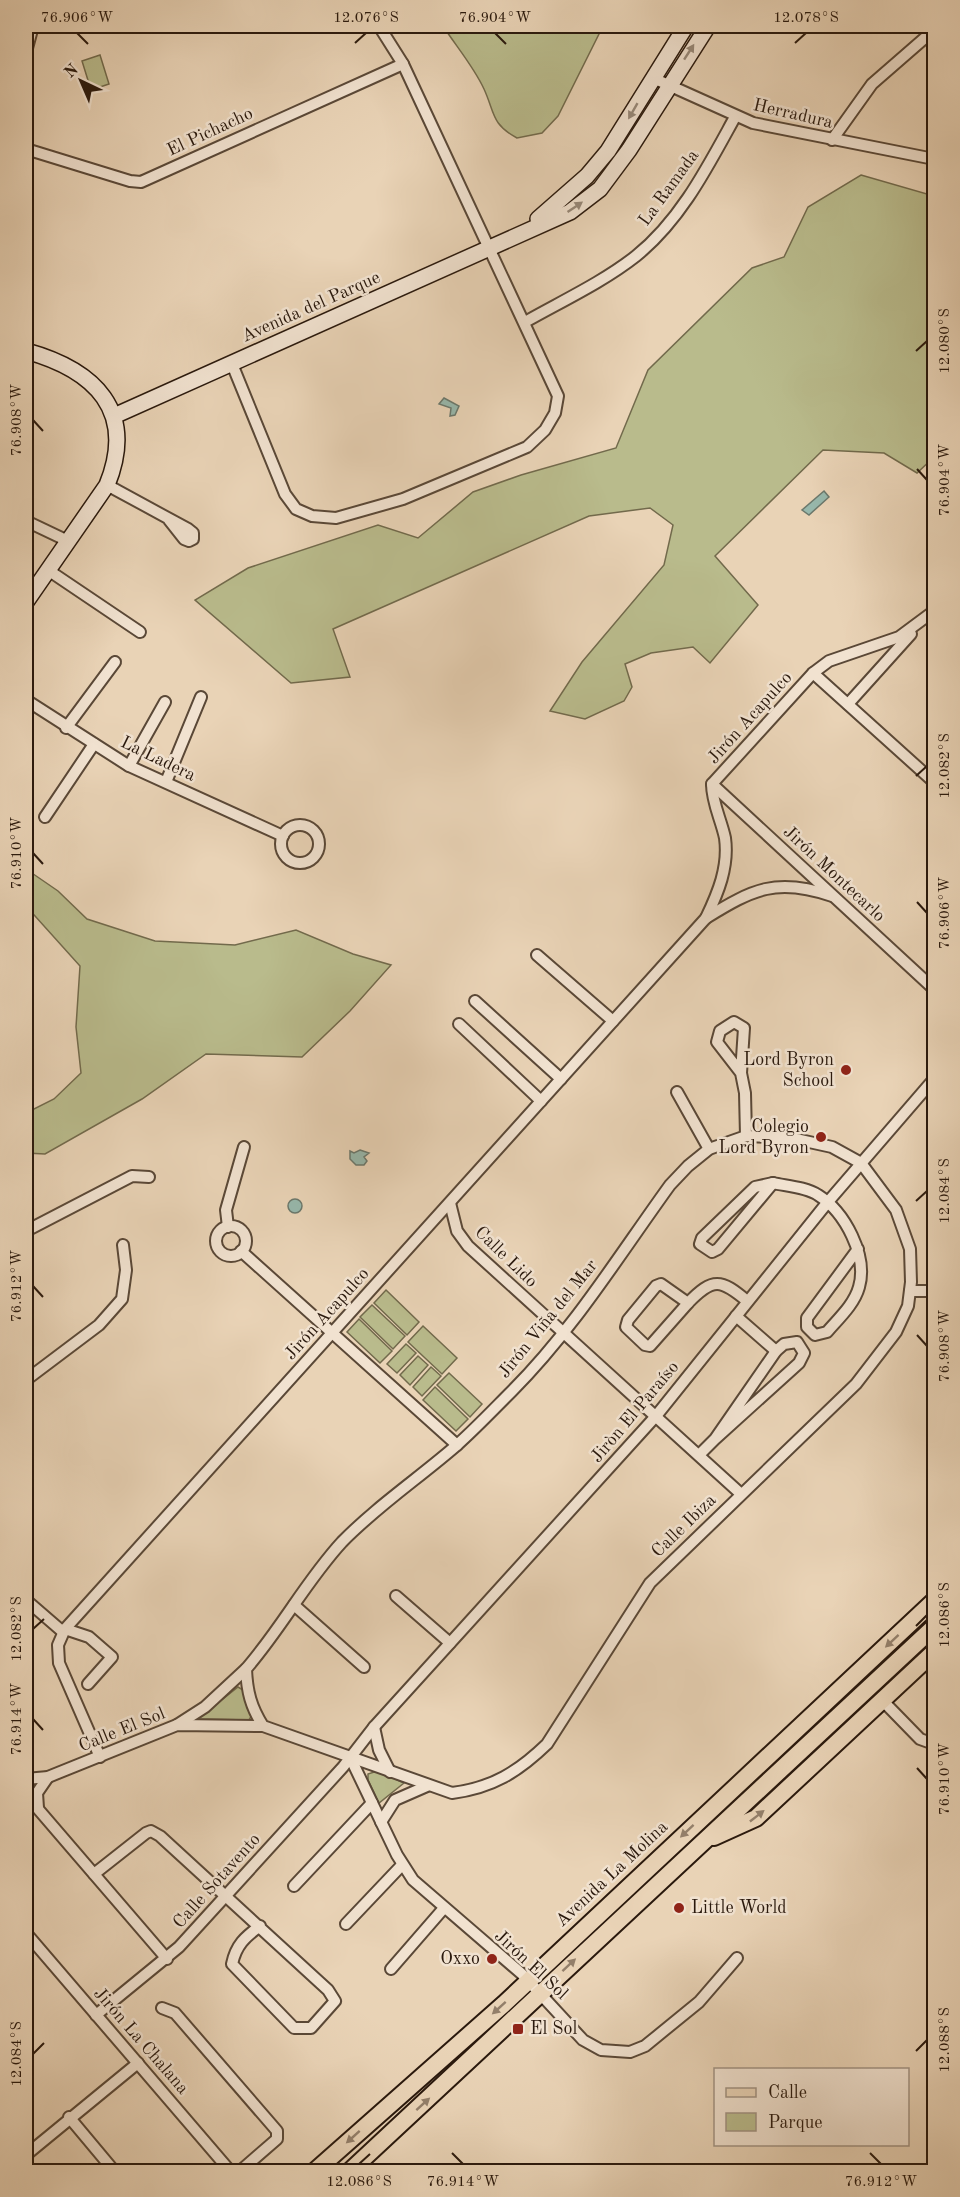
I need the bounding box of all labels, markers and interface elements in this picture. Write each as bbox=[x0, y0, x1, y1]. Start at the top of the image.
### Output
text: 76.906°W bbox=[41, 11, 113, 26]
text: 12.076°S bbox=[333, 11, 399, 26]
text: 76.904°W bbox=[459, 11, 531, 26]
text: 12.078°S bbox=[773, 11, 839, 26]
one-way arrow bbox=[684, 44, 695, 60]
north arrow bbox=[51, 51, 111, 111]
text: N bbox=[62, 61, 82, 82]
street label: Herradura bbox=[751, 96, 835, 132]
one-way arrow bbox=[628, 103, 639, 119]
street label: El Pichacho bbox=[164, 104, 256, 160]
street label: La Ramada bbox=[635, 147, 703, 229]
one-way arrow bbox=[566, 202, 583, 213]
street label: Avenida del Parque bbox=[239, 268, 383, 346]
text: 12.080°S bbox=[938, 308, 953, 374]
text: 76.908°W bbox=[10, 384, 25, 456]
text: 76.904°W bbox=[938, 444, 953, 516]
street label: Jirón Acapulco bbox=[704, 669, 796, 767]
street label: La Ladera bbox=[118, 733, 198, 785]
text: 12.082°S bbox=[938, 733, 953, 799]
text: 76.910°W bbox=[10, 817, 25, 889]
street label: Jirón Montecarlo bbox=[780, 822, 888, 926]
text: 76.906°W bbox=[938, 877, 953, 949]
place label: Lord Byron School bbox=[743, 1051, 834, 1090]
marker: Lord Byron School bbox=[839, 1063, 853, 1077]
place label: Colegio Lord Byron bbox=[718, 1118, 809, 1157]
marker: Colegio Lord Byron bbox=[814, 1130, 828, 1144]
text: 12.084°S bbox=[938, 1158, 953, 1224]
street label: Calle Lido bbox=[471, 1223, 541, 1291]
text: 76.912°W bbox=[10, 1250, 25, 1322]
street label: Jirón Viña del Mar bbox=[495, 1256, 601, 1381]
street label: Jirón Acapulco bbox=[281, 1265, 373, 1363]
text: 76.908°W bbox=[938, 1310, 953, 1382]
street label: Jiròn El Paraíso bbox=[588, 1358, 682, 1466]
street label: Calle Ibiza bbox=[648, 1491, 720, 1561]
text: 12.086°S bbox=[938, 1582, 953, 1648]
text: 12.082°S bbox=[10, 1596, 25, 1662]
one-way arrow bbox=[884, 1634, 899, 1648]
text: 76.914°W bbox=[10, 1683, 25, 1755]
street label: Calle El Sol bbox=[76, 1705, 168, 1755]
text: 76.910°W bbox=[938, 1743, 953, 1815]
one-way arrow bbox=[749, 1810, 765, 1823]
street label: Avenida La Molina bbox=[553, 1818, 672, 1930]
one-way arrow bbox=[680, 1824, 695, 1837]
street label: Calle Sotavento bbox=[170, 1830, 264, 1932]
place label: Little World bbox=[691, 1899, 787, 1917]
marker: Little World bbox=[672, 1901, 686, 1915]
street label: Jirón El Sol bbox=[491, 1927, 571, 2003]
place label: Oxxo bbox=[440, 1950, 480, 1968]
marker: Oxxo bbox=[485, 1952, 499, 1966]
one-way arrow bbox=[562, 1958, 577, 1972]
street label: Jirón La Chalana bbox=[90, 1984, 192, 2098]
one-way arrow bbox=[492, 2001, 507, 2014]
text: 12.088°S bbox=[938, 2007, 953, 2073]
place label: El Sol bbox=[530, 2020, 577, 2038]
text: 12.084°S bbox=[10, 2021, 25, 2087]
marker: El Sol bbox=[511, 2022, 525, 2036]
legend bbox=[714, 2068, 909, 2146]
text: Calle bbox=[768, 2084, 807, 2102]
one-way arrow bbox=[415, 2098, 430, 2111]
text: Parque bbox=[768, 2114, 823, 2132]
one-way arrow bbox=[346, 2130, 361, 2143]
text: 12.086°S bbox=[326, 2175, 392, 2190]
text: 76.914°W bbox=[427, 2175, 499, 2190]
text: 76.912°W bbox=[845, 2175, 917, 2190]

